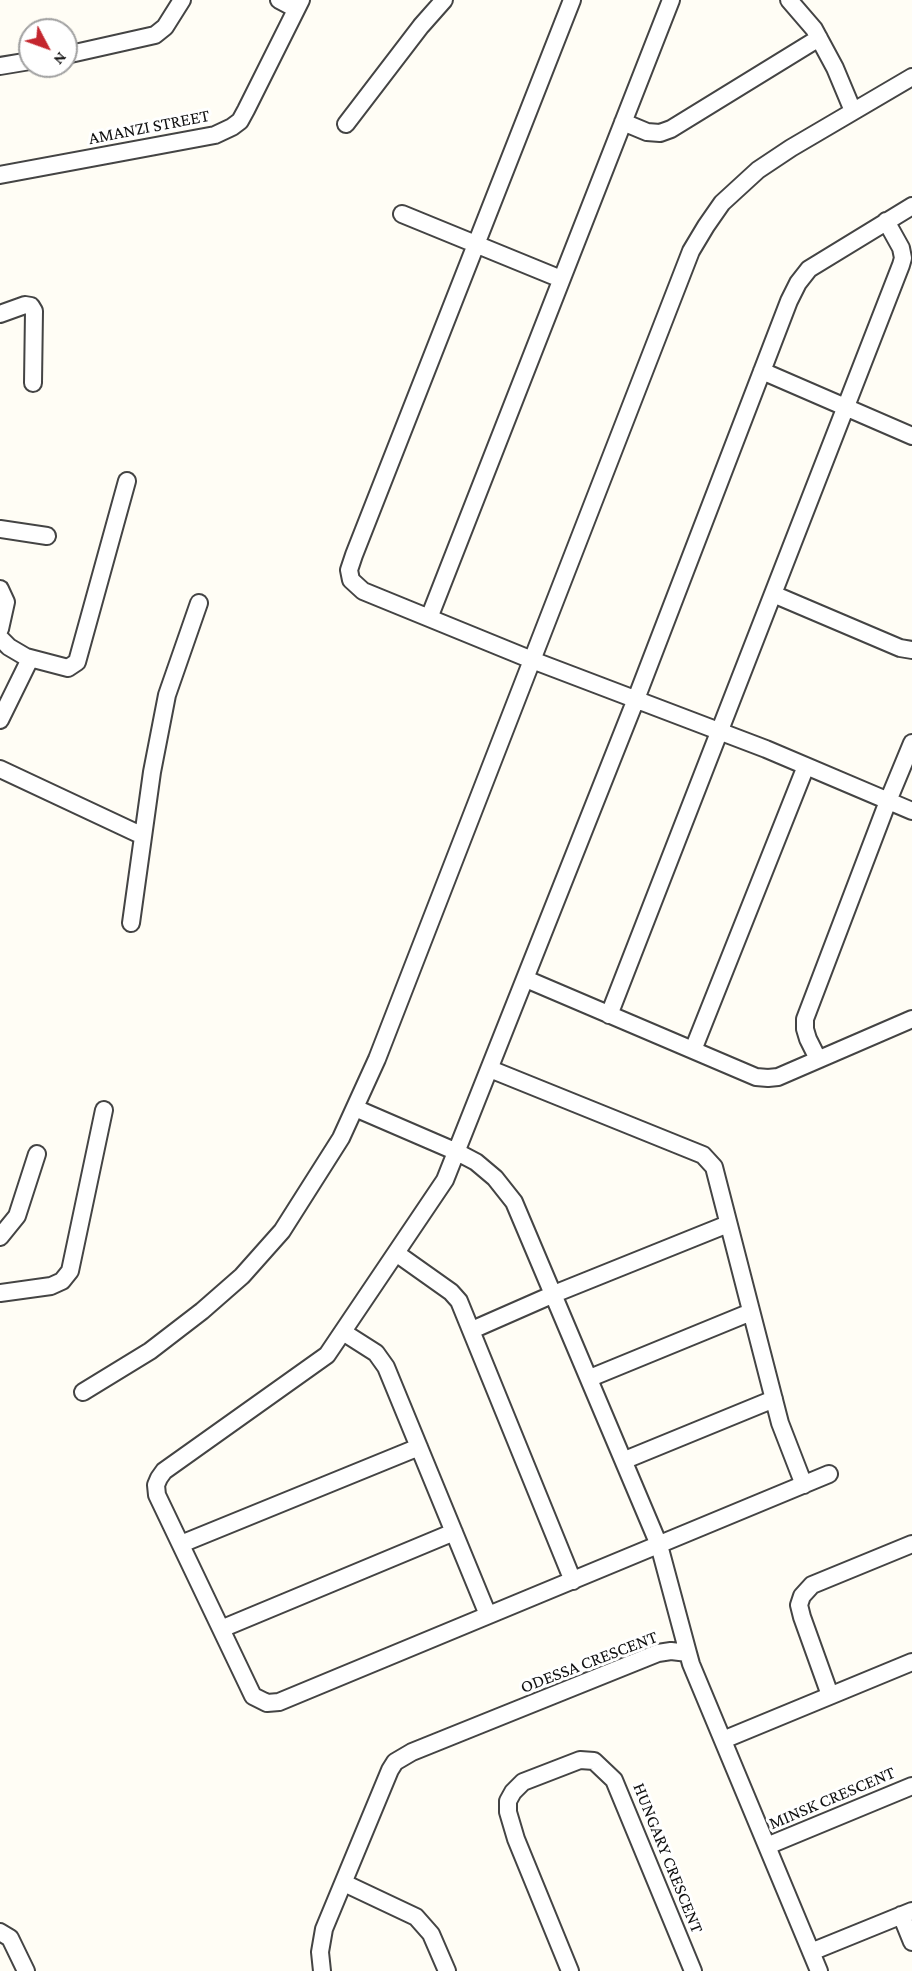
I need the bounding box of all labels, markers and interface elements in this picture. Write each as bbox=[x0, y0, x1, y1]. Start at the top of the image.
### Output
north arrow bbox=[18, 18, 78, 78]
text: N bbox=[50, 49, 70, 69]
street label: AMANZI STREET bbox=[87, 105, 211, 149]
street label: ODESSA CRESCENT bbox=[517, 1626, 661, 1698]
street label: MINSK CRESCENT bbox=[766, 1762, 898, 1834]
street label: HUNGARY CRESCENT bbox=[628, 1780, 708, 1936]

